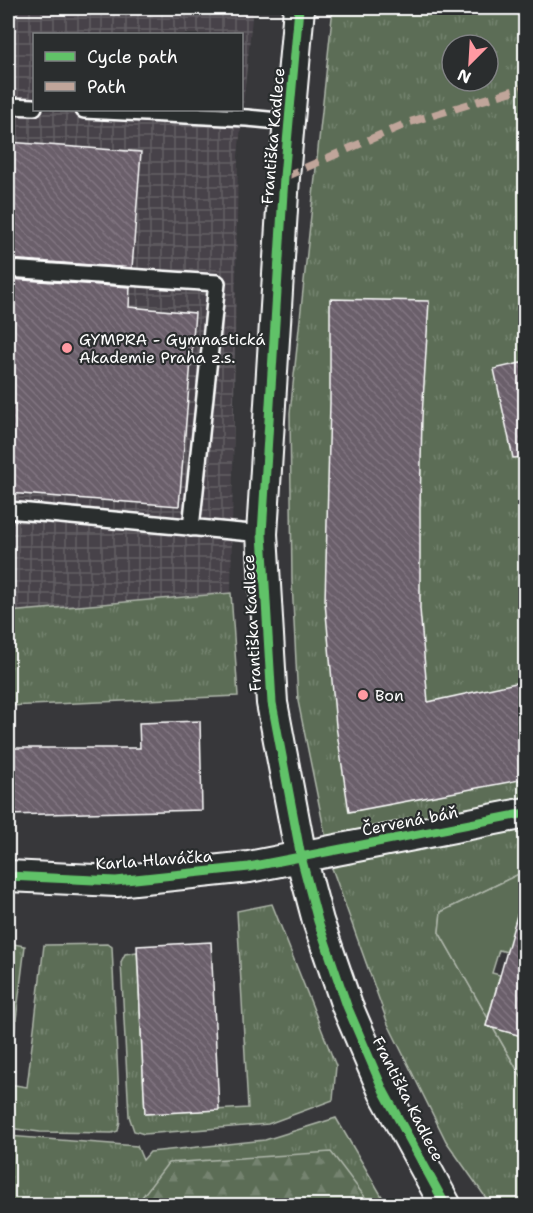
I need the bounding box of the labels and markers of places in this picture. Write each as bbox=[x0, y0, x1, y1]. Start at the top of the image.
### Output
place label: GYMPRA - Gymnastická Akademie Praha z.s. bbox=[79, 329, 266, 368]
marker: GYMPRA - Gymnastická Akademie Praha z.s. bbox=[60, 341, 74, 355]
place label: Bon bbox=[375, 685, 404, 706]
marker: Bon bbox=[356, 688, 370, 702]

